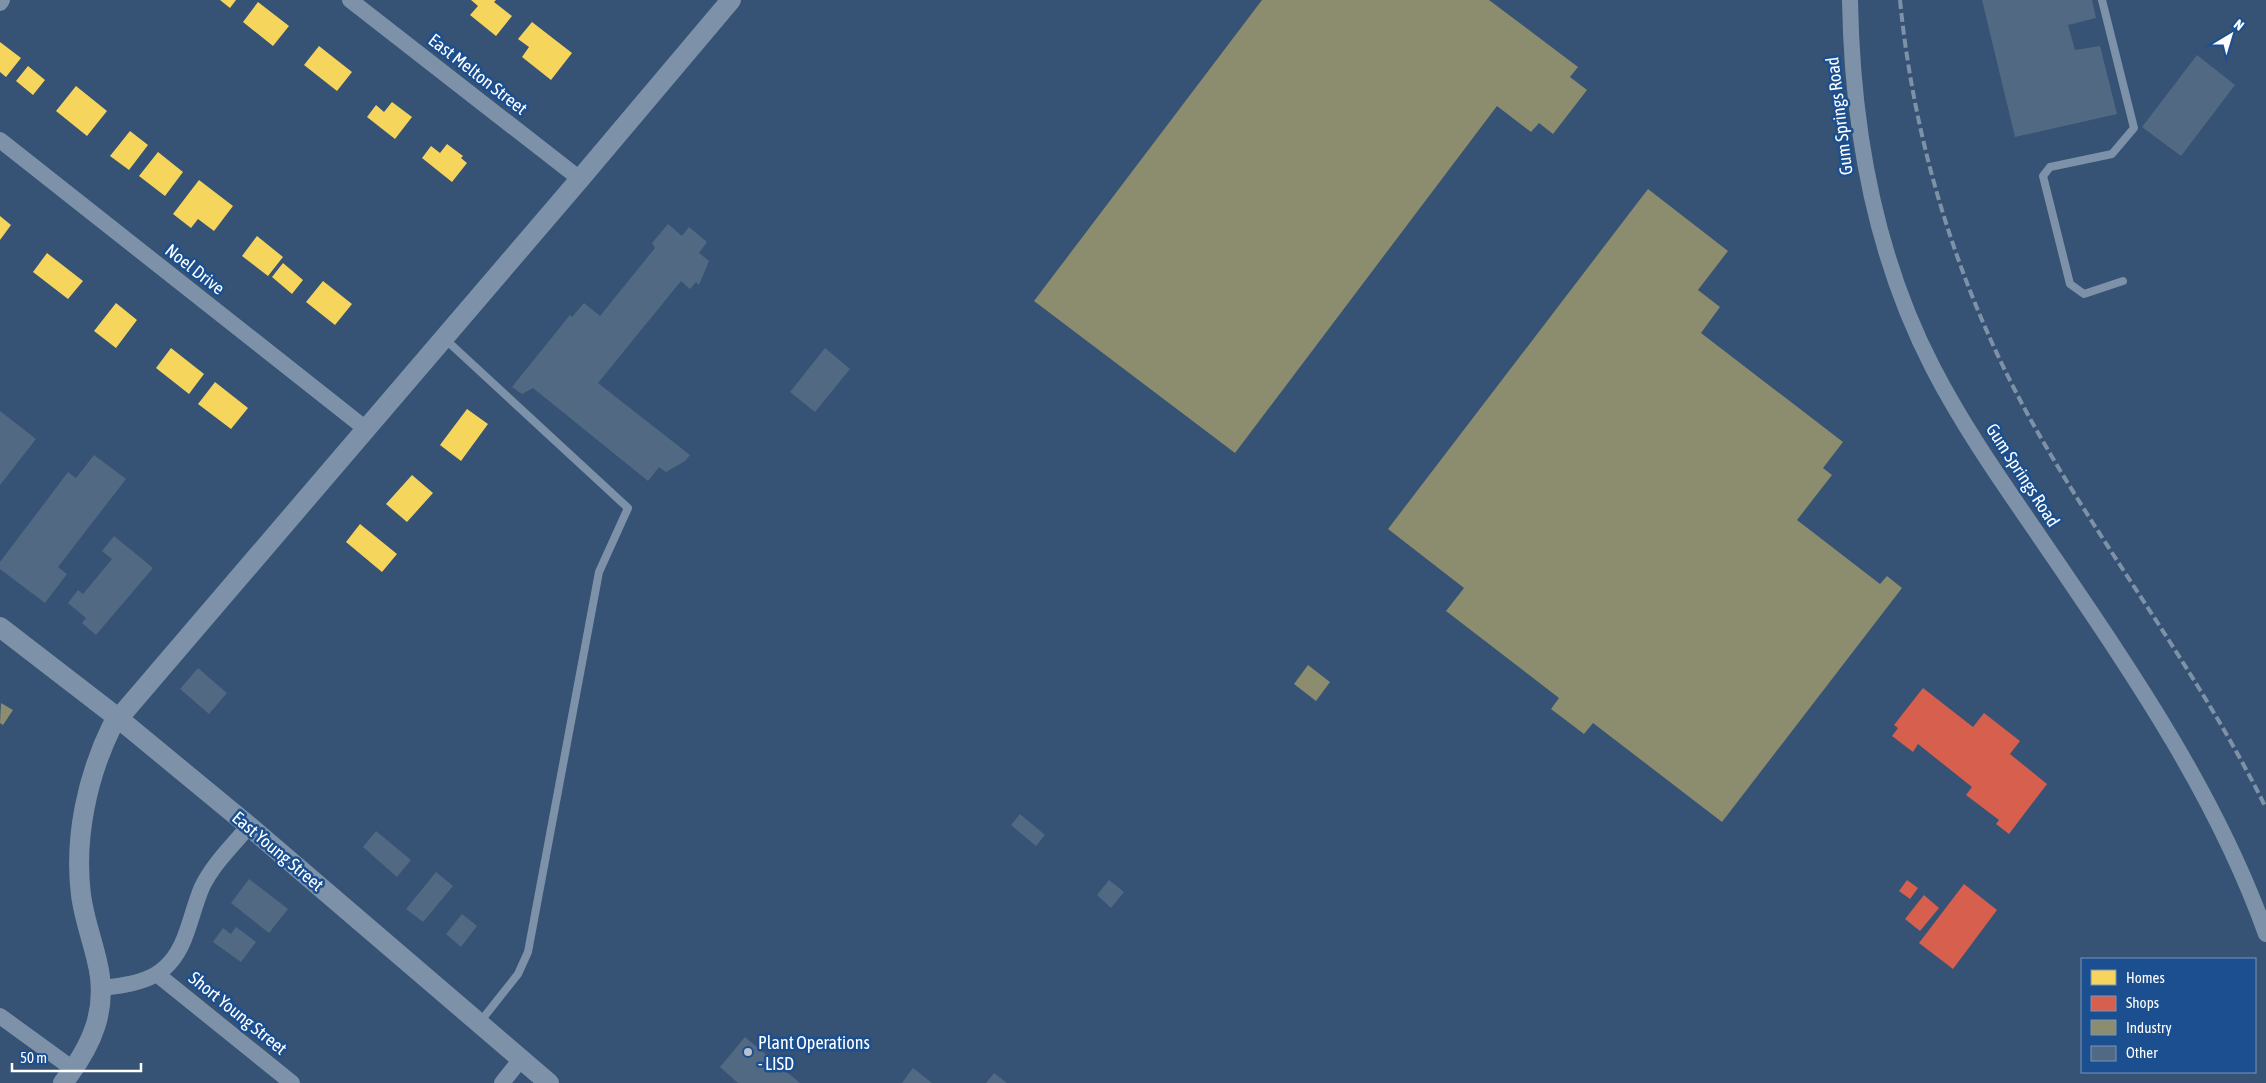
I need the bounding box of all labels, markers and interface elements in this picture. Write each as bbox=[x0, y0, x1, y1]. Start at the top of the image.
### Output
north arrow bbox=[2206, 10, 2256, 60]
text: N bbox=[2231, 16, 2247, 34]
street label: East Melton Street bbox=[425, 29, 531, 119]
street label: Gum Springs Road bbox=[1821, 56, 1857, 176]
street label: Noel Drive bbox=[161, 239, 229, 299]
street label: Gum Springs Road bbox=[1982, 419, 2064, 531]
street label: East Young Street bbox=[228, 807, 328, 895]
legend bbox=[2081, 958, 2256, 1073]
street label: Short Young Street bbox=[185, 967, 291, 1059]
text: Homes bbox=[2126, 969, 2165, 986]
text: Shops bbox=[2126, 994, 2159, 1011]
text: Industry bbox=[2126, 1019, 2172, 1036]
place label: Plant Operations - LISD bbox=[758, 1032, 870, 1074]
scale bar bbox=[12, 1040, 141, 1072]
text: Other bbox=[2126, 1044, 2158, 1061]
marker: Plant Operations - LISD bbox=[742, 1046, 754, 1058]
text: 50 m bbox=[20, 1049, 47, 1066]

